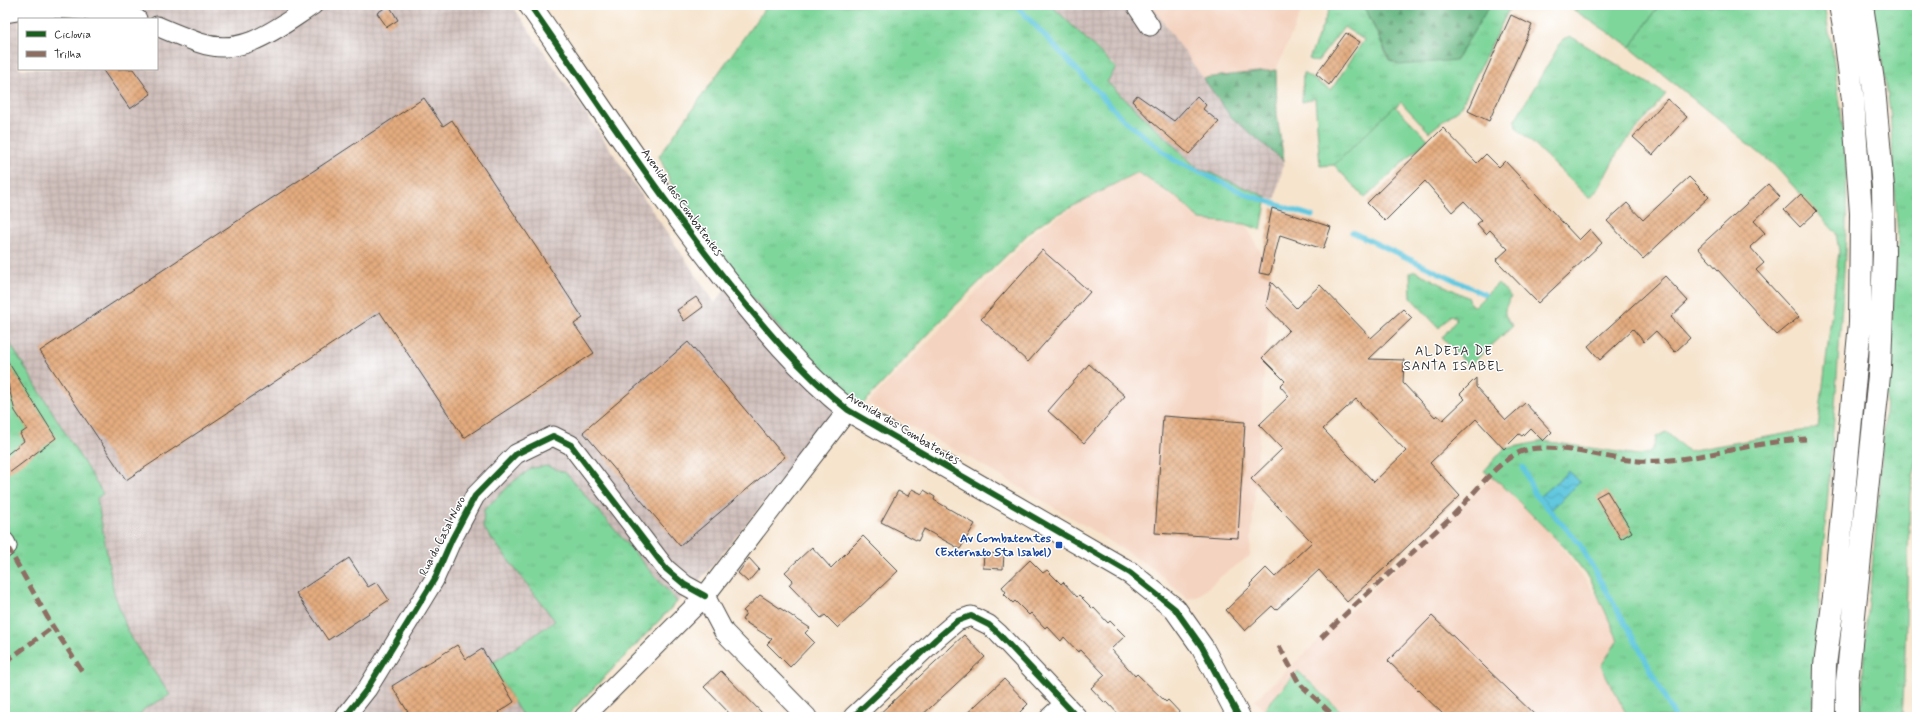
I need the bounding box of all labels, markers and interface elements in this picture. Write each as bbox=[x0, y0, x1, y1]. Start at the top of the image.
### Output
legend bbox=[18, 18, 158, 70]
text: Ciclovia bbox=[54, 27, 91, 43]
text: Trilha bbox=[54, 47, 81, 63]
street label: Avenida dos Combatentes bbox=[637, 146, 726, 260]
district label: ALDEIA DE SANTA ISABEL bbox=[1403, 343, 1505, 375]
street label: Avenida dos Combatentes bbox=[843, 389, 962, 469]
street label: Rua do Casal Novo bbox=[416, 494, 470, 579]
place label: Av Combatentes (Externato Sta Isabel) bbox=[935, 531, 1052, 561]
marker: Av Combatentes (Externato Sta Isabel) bbox=[1054, 540, 1064, 550]

